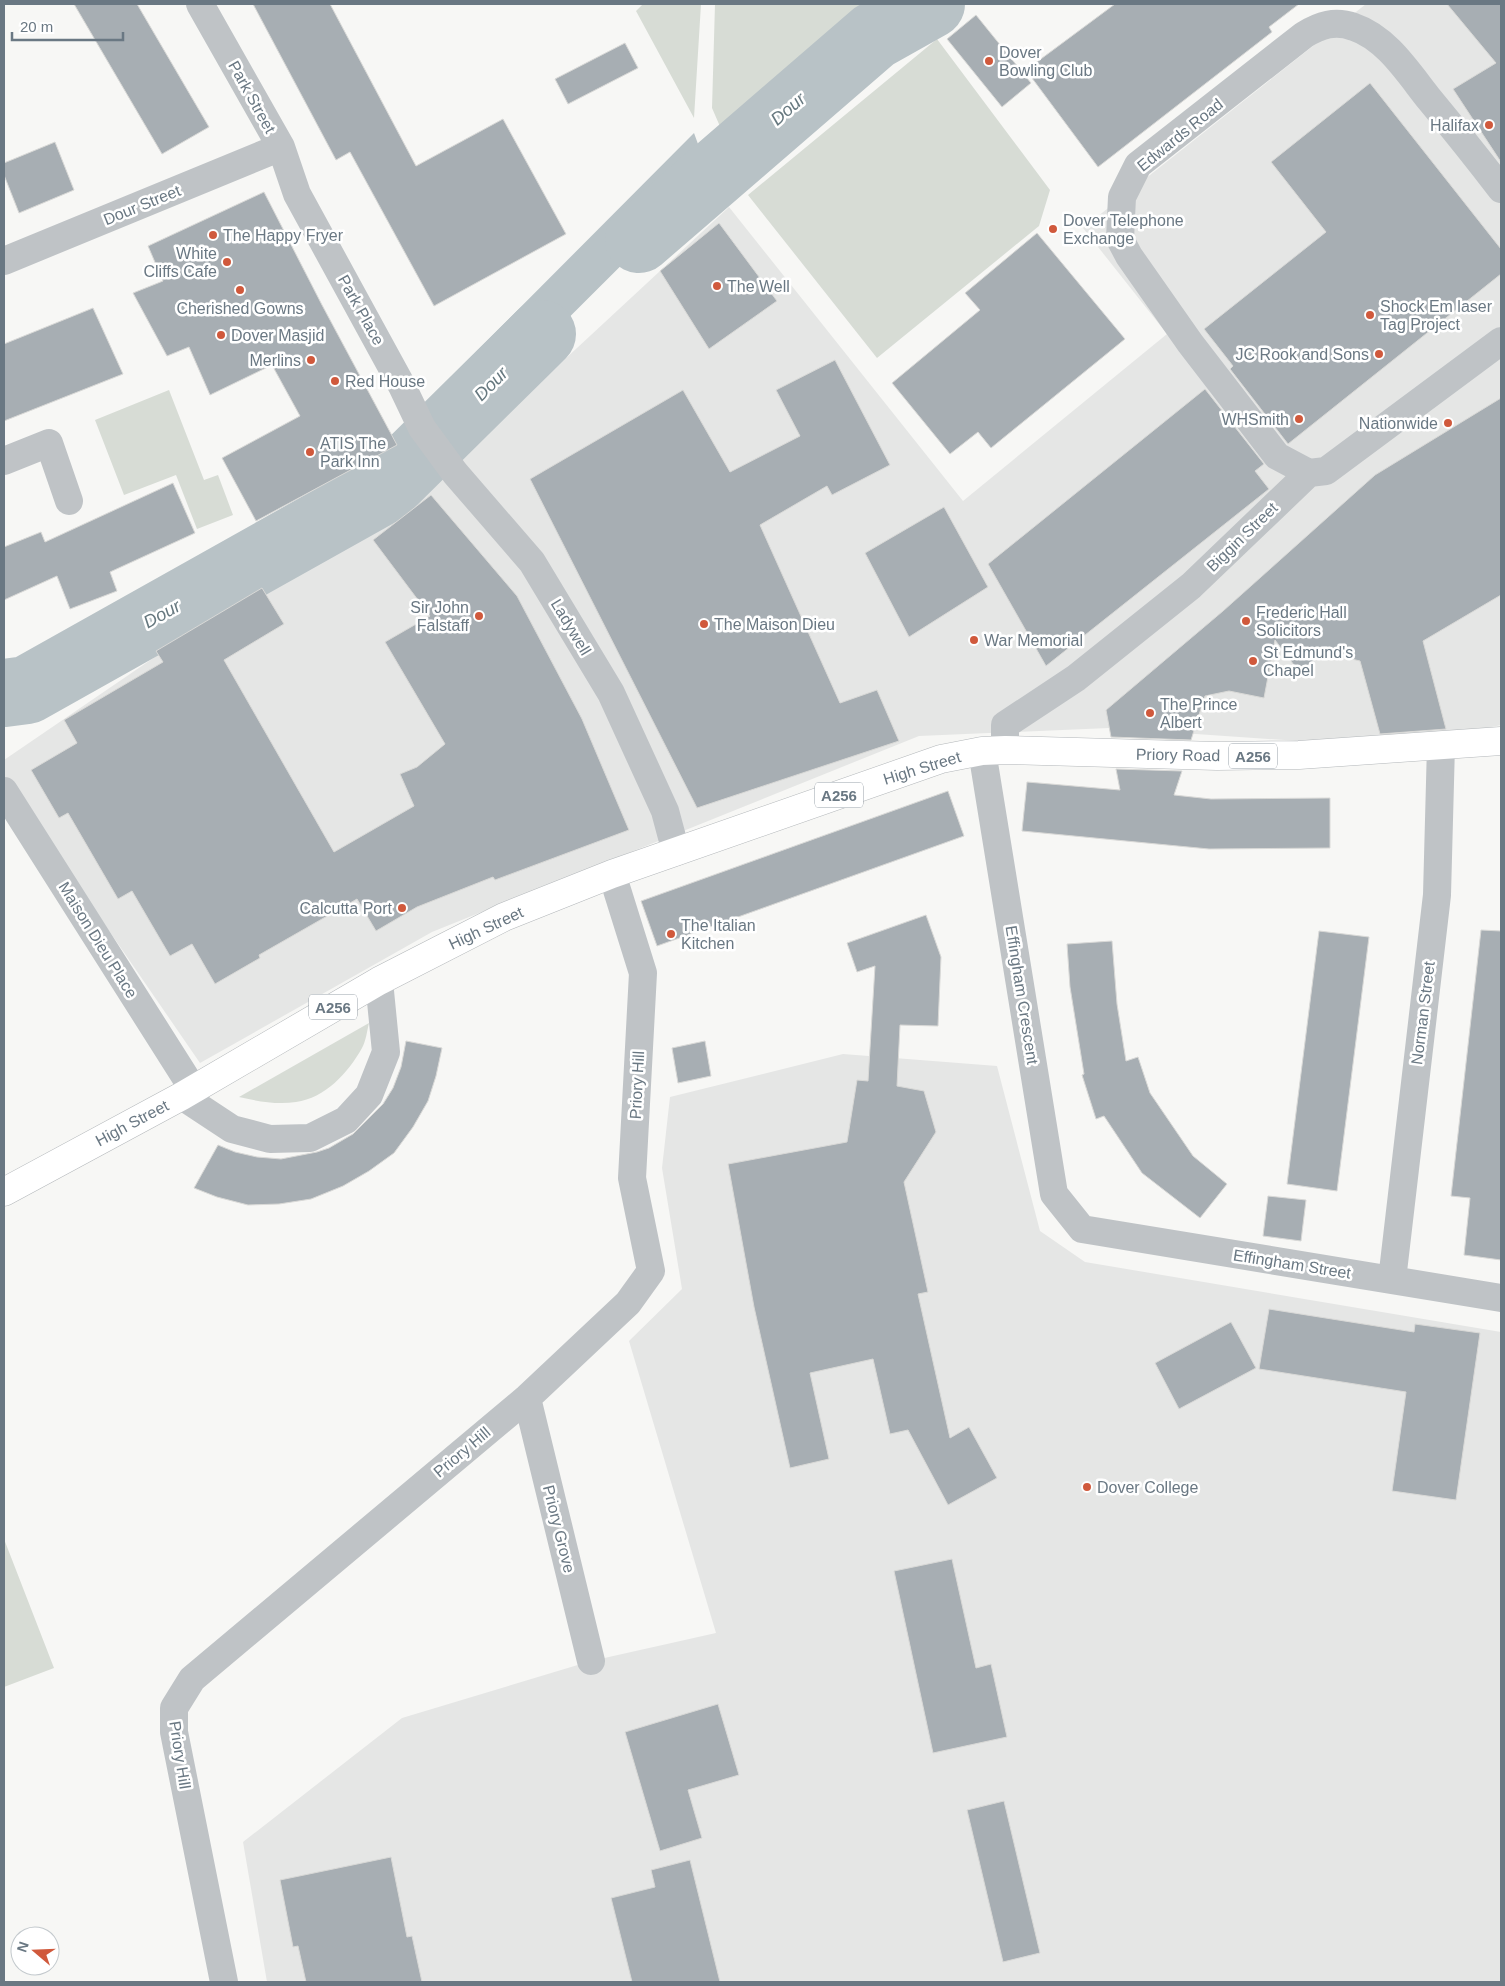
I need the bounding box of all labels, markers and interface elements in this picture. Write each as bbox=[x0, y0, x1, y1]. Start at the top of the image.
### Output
scale bar bbox=[12, 10, 124, 42]
text: 20 m bbox=[20, 18, 53, 35]
place label: Dover Bowling Club bbox=[999, 44, 1092, 79]
marker: Dover Bowling Club bbox=[983, 55, 995, 67]
street label: Park Street bbox=[225, 58, 279, 137]
water label: Dour bbox=[767, 88, 810, 129]
street label: Edwards Road bbox=[1134, 95, 1226, 175]
place label: Halifax bbox=[1430, 117, 1479, 134]
marker: Halifax bbox=[1483, 119, 1495, 131]
street label: Dour Street bbox=[101, 182, 184, 228]
place label: Dover Telephone Exchange bbox=[1063, 212, 1184, 247]
marker: Dover Telephone Exchange bbox=[1047, 223, 1059, 235]
place label: The Happy Fryer bbox=[223, 227, 344, 244]
marker: The Happy Fryer bbox=[207, 229, 219, 241]
place label: White Cliffs Cafe bbox=[143, 245, 217, 280]
marker: White Cliffs Cafe bbox=[221, 256, 233, 268]
street label: Park Place bbox=[335, 272, 387, 348]
place label: The Well bbox=[727, 278, 790, 295]
marker: The Well bbox=[711, 280, 723, 292]
marker: Cherished Gowns bbox=[234, 284, 246, 296]
place label: Shock Em laser Tag Project bbox=[1380, 298, 1493, 333]
place label: Cherished Gowns bbox=[176, 300, 304, 317]
marker: Shock Em laser Tag Project bbox=[1364, 309, 1376, 321]
place label: Dover Masjid bbox=[231, 327, 324, 344]
marker: Dover Masjid bbox=[215, 329, 227, 341]
place label: JC Rook and Sons bbox=[1236, 346, 1369, 363]
marker: JC Rook and Sons bbox=[1373, 348, 1385, 360]
place label: Merlins bbox=[249, 352, 301, 369]
marker: Merlins bbox=[305, 354, 317, 366]
water label: Dour bbox=[470, 362, 513, 405]
place label: Red House bbox=[345, 373, 425, 390]
marker: Red House bbox=[329, 375, 341, 387]
place label: WHSmith bbox=[1221, 411, 1289, 428]
marker: WHSmith bbox=[1293, 413, 1305, 425]
place label: Nationwide bbox=[1359, 415, 1438, 432]
marker: Nationwide bbox=[1442, 417, 1454, 429]
place label: ATIS The Park Inn bbox=[320, 435, 386, 470]
marker: ATIS The Park Inn bbox=[304, 446, 316, 458]
street label: Biggin Street bbox=[1203, 499, 1281, 575]
water label: Dour bbox=[140, 595, 185, 632]
street label: Ladywell bbox=[548, 596, 594, 658]
place label: Sir John Falstaff bbox=[410, 599, 470, 634]
place label: Frederic Hall Solicitors bbox=[1256, 604, 1347, 639]
marker: Sir John Falstaff bbox=[473, 610, 485, 622]
marker: Frederic Hall Solicitors bbox=[1240, 615, 1252, 627]
place label: The Maison Dieu bbox=[714, 616, 835, 633]
marker: The Maison Dieu bbox=[698, 618, 710, 630]
place label: War Memorial bbox=[984, 632, 1083, 649]
marker: War Memorial bbox=[968, 634, 980, 646]
place label: St Edmund's Chapel bbox=[1263, 644, 1353, 679]
marker: St Edmund's Chapel bbox=[1247, 655, 1259, 667]
place label: The Prince Albert bbox=[1160, 696, 1237, 731]
marker: The Prince Albert bbox=[1144, 707, 1156, 719]
road number: A256 bbox=[1229, 744, 1277, 768]
street label: Priory Road bbox=[1136, 746, 1220, 764]
street label: High Street bbox=[881, 748, 963, 788]
road number: A256 bbox=[815, 782, 863, 808]
street label: Maison Dieu Place bbox=[55, 879, 141, 1001]
place label: Calcutta Port bbox=[300, 900, 393, 917]
marker: Calcutta Port bbox=[396, 902, 408, 914]
street label: High Street bbox=[446, 903, 526, 953]
place label: The Italian Kitchen bbox=[681, 917, 756, 952]
street label: Effingham Crescent bbox=[1003, 924, 1041, 1066]
marker: The Italian Kitchen bbox=[665, 928, 677, 940]
street label: Norman Street bbox=[1408, 960, 1438, 1066]
road number: A256 bbox=[309, 994, 357, 1020]
street label: Priory Hill bbox=[627, 1050, 647, 1120]
street label: High Street bbox=[93, 1096, 172, 1149]
street label: Effingham Street bbox=[1232, 1246, 1353, 1282]
street label: Priory Hill bbox=[430, 1423, 494, 1481]
place label: Dover College bbox=[1097, 1479, 1198, 1496]
marker: Dover College bbox=[1081, 1481, 1093, 1493]
street label: Priory Grove bbox=[540, 1483, 578, 1575]
street label: Priory Hill bbox=[166, 1720, 194, 1790]
north arrow bbox=[10, 1926, 60, 1976]
text: N bbox=[13, 1939, 32, 1954]

